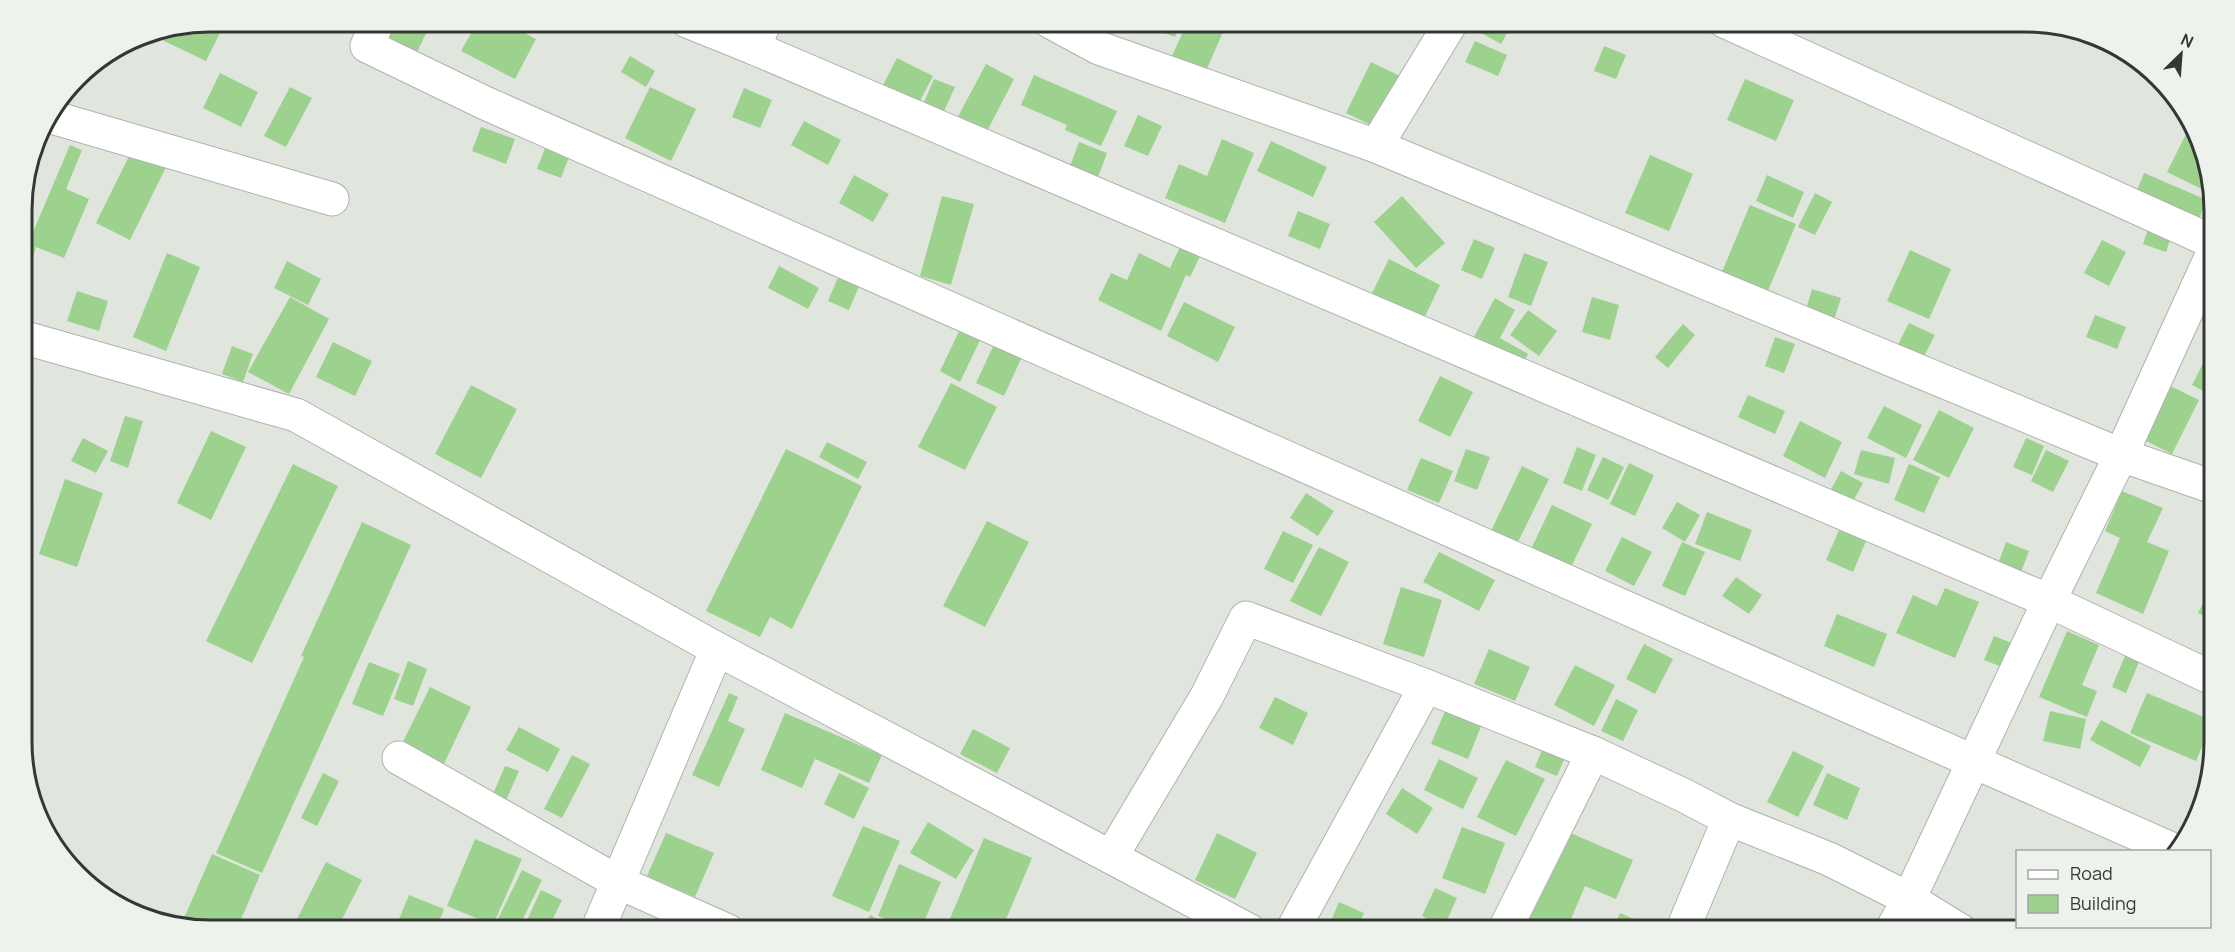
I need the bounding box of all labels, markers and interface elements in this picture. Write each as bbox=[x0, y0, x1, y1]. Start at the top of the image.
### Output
north arrow bbox=[2151, 24, 2211, 84]
text: N bbox=[2177, 28, 2197, 53]
legend bbox=[2016, 850, 2211, 928]
text: Road bbox=[2070, 861, 2113, 885]
text: Building bbox=[2070, 891, 2136, 915]

